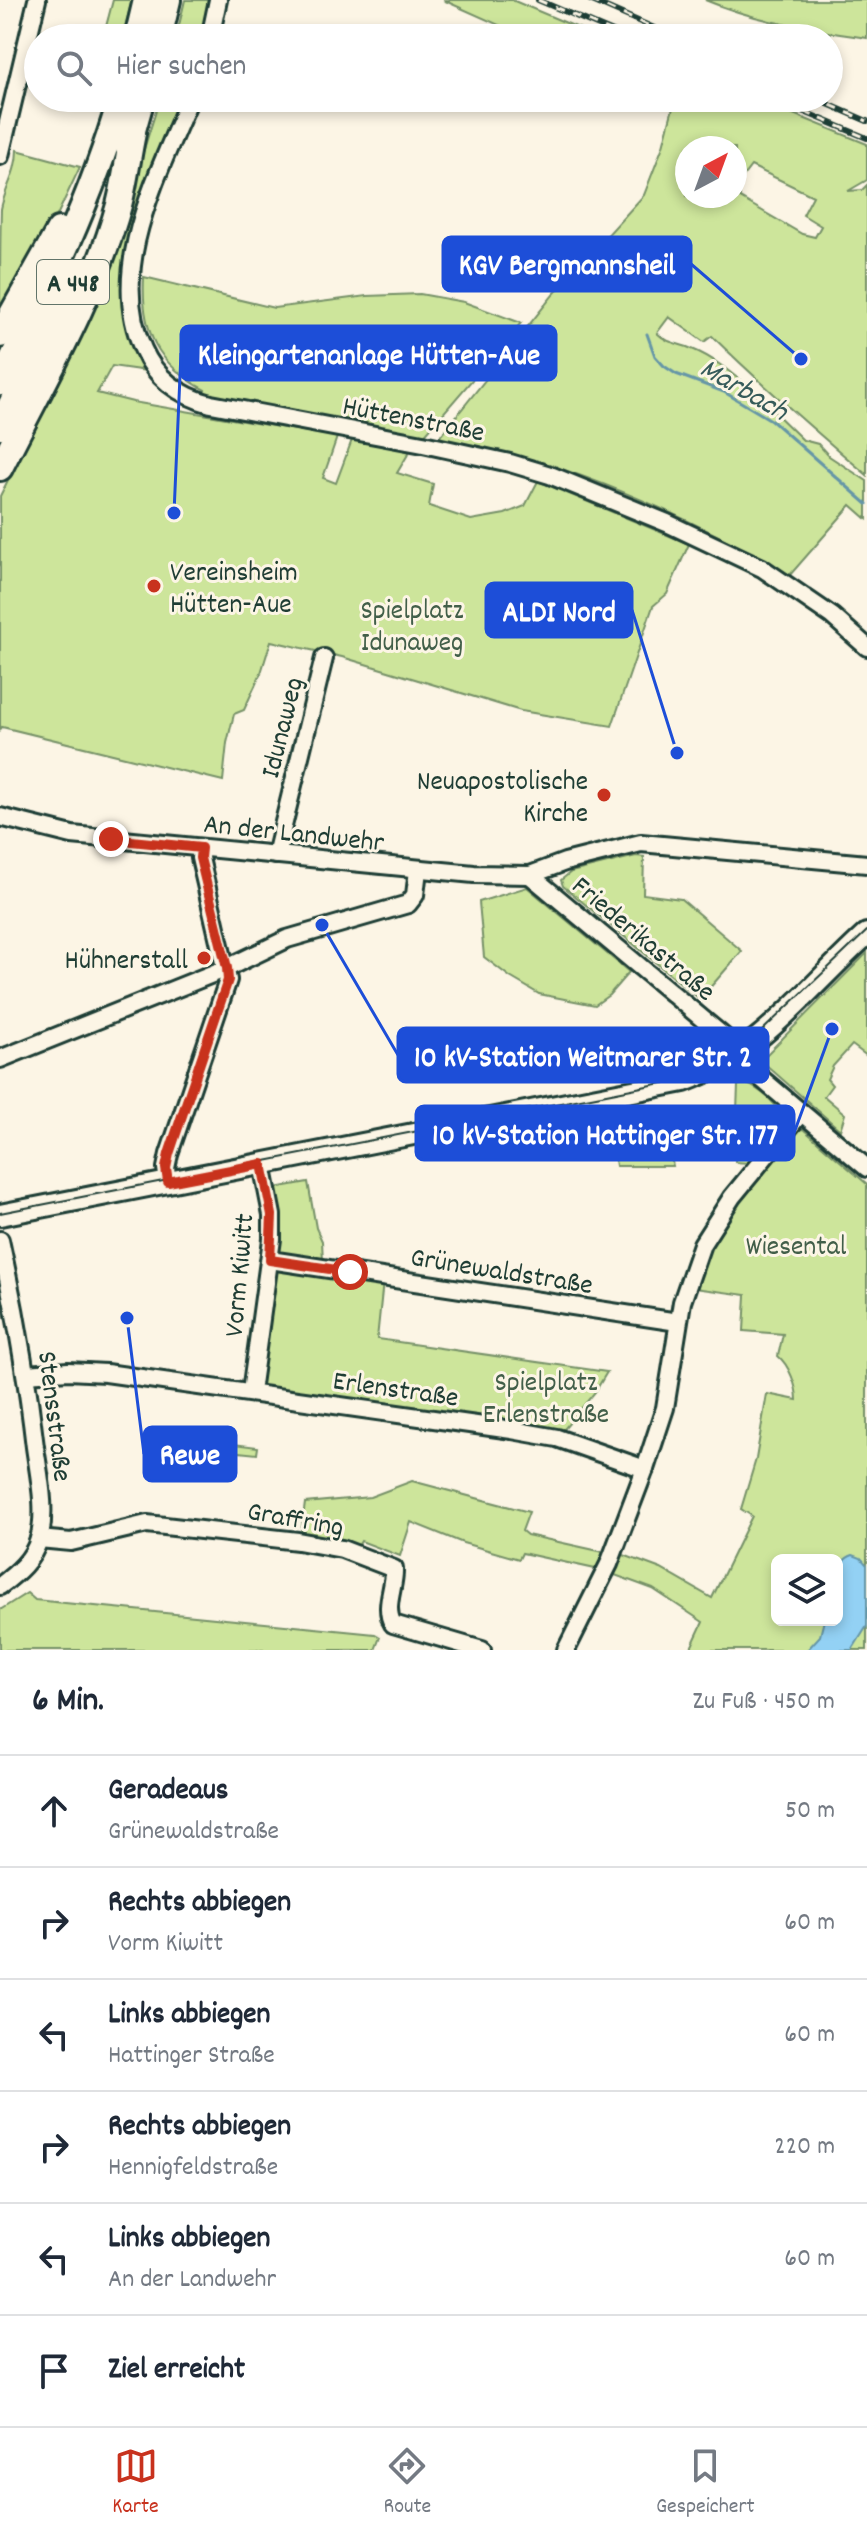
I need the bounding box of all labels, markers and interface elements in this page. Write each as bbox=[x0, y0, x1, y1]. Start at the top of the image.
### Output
search box bbox=[24, 24, 843, 112]
icon: search bbox=[52, 46, 96, 90]
text: Hier suchen bbox=[116, 47, 246, 90]
north arrow bbox=[675, 136, 747, 208]
callout: KGV Bergmannsheil bbox=[443, 237, 691, 291]
text: KGV Bergmannsheil bbox=[459, 247, 676, 290]
road number: A 448 bbox=[37, 260, 109, 304]
callout: Kleingartenanlage Hütten-Aue bbox=[181, 326, 556, 380]
text: Kleingartenanlage Hütten-Aue bbox=[198, 337, 540, 380]
water label: Marbach bbox=[691, 349, 796, 435]
street label: Hüttenstraße bbox=[339, 389, 487, 455]
place label: Vereinsheim Hütten-Aue bbox=[170, 555, 298, 627]
marker: Vereinsheim Hütten-Aue bbox=[145, 577, 163, 595]
callout: ALDI Nord bbox=[486, 583, 632, 637]
park label: Spielplatz Idunaweg bbox=[360, 593, 464, 665]
text: ALDI Nord bbox=[502, 594, 616, 637]
street label: Idunaweg bbox=[253, 674, 317, 783]
place label: Neuapostolische Kirche bbox=[417, 764, 588, 836]
marker: Neuapostolische Kirche bbox=[595, 786, 613, 804]
street label: An der Landwehr bbox=[201, 807, 386, 865]
route end bbox=[93, 821, 129, 857]
street label: Friederikastraße bbox=[561, 869, 723, 1013]
place label: Hühnerstall bbox=[65, 943, 188, 983]
marker: Hühnerstall bbox=[195, 949, 213, 967]
callout: 10 kV-Station Weitmarer Str. 2 bbox=[398, 1028, 768, 1082]
text: 10 kV-Station Weitmarer Str. 2 bbox=[414, 1039, 752, 1082]
callout: 10 kV-Station Hattinger Str. 177 bbox=[416, 1106, 794, 1160]
text: 10 kV-Station Hattinger Str. 177 bbox=[432, 1117, 778, 1160]
street label: Vorm Kiwitt bbox=[217, 1212, 267, 1339]
park label: Wiesental bbox=[746, 1229, 847, 1269]
street label: Grünewaldstraße bbox=[407, 1240, 595, 1308]
route start bbox=[332, 1254, 368, 1290]
street label: Stensstraße bbox=[24, 1349, 80, 1484]
street label: Erlenstraße bbox=[330, 1363, 461, 1421]
park label: Spielplatz Erlenstraße bbox=[483, 1365, 609, 1437]
callout: Rewe bbox=[144, 1427, 236, 1481]
text: Rewe bbox=[160, 1437, 220, 1480]
street label: Graffring bbox=[244, 1494, 347, 1550]
map controls bbox=[771, 1554, 843, 1626]
button: layers bbox=[771, 1554, 843, 1626]
text: 6 Min. bbox=[32, 1678, 104, 1727]
text: Zu Fuß · 450 m bbox=[693, 1684, 835, 1721]
text: Geradeaus bbox=[108, 1771, 228, 1814]
icon: ahead bbox=[32, 1789, 76, 1833]
text: 50 m bbox=[785, 1793, 835, 1830]
text: Grünewaldstraße bbox=[108, 1814, 279, 1851]
text: Rechts abbiegen bbox=[108, 1883, 291, 1926]
icon: right bbox=[32, 1901, 76, 1945]
text: 60 m bbox=[784, 1905, 835, 1942]
text: Vorm Kiwitt bbox=[108, 1926, 223, 1963]
text: Links abbiegen bbox=[108, 1995, 270, 2038]
icon: left bbox=[32, 2013, 76, 2057]
text: 60 m bbox=[784, 2017, 835, 2054]
text: Hattinger Straße bbox=[108, 2038, 275, 2075]
text: Rechts abbiegen bbox=[108, 2107, 291, 2150]
icon: right bbox=[32, 2125, 76, 2169]
text: 220 m bbox=[774, 2129, 835, 2166]
text: Hennigfeldstraße bbox=[108, 2150, 278, 2187]
text: Links abbiegen bbox=[108, 2219, 270, 2262]
icon: left bbox=[32, 2237, 76, 2281]
text: 60 m bbox=[784, 2241, 835, 2278]
text: An der Landwehr bbox=[108, 2262, 276, 2299]
icon: arrive bbox=[32, 2349, 76, 2393]
text: Ziel erreicht bbox=[108, 2350, 245, 2393]
tab: Karte bbox=[112, 2444, 159, 2523]
tab: Route bbox=[383, 2444, 431, 2523]
tab: Gespeichert bbox=[656, 2444, 755, 2523]

